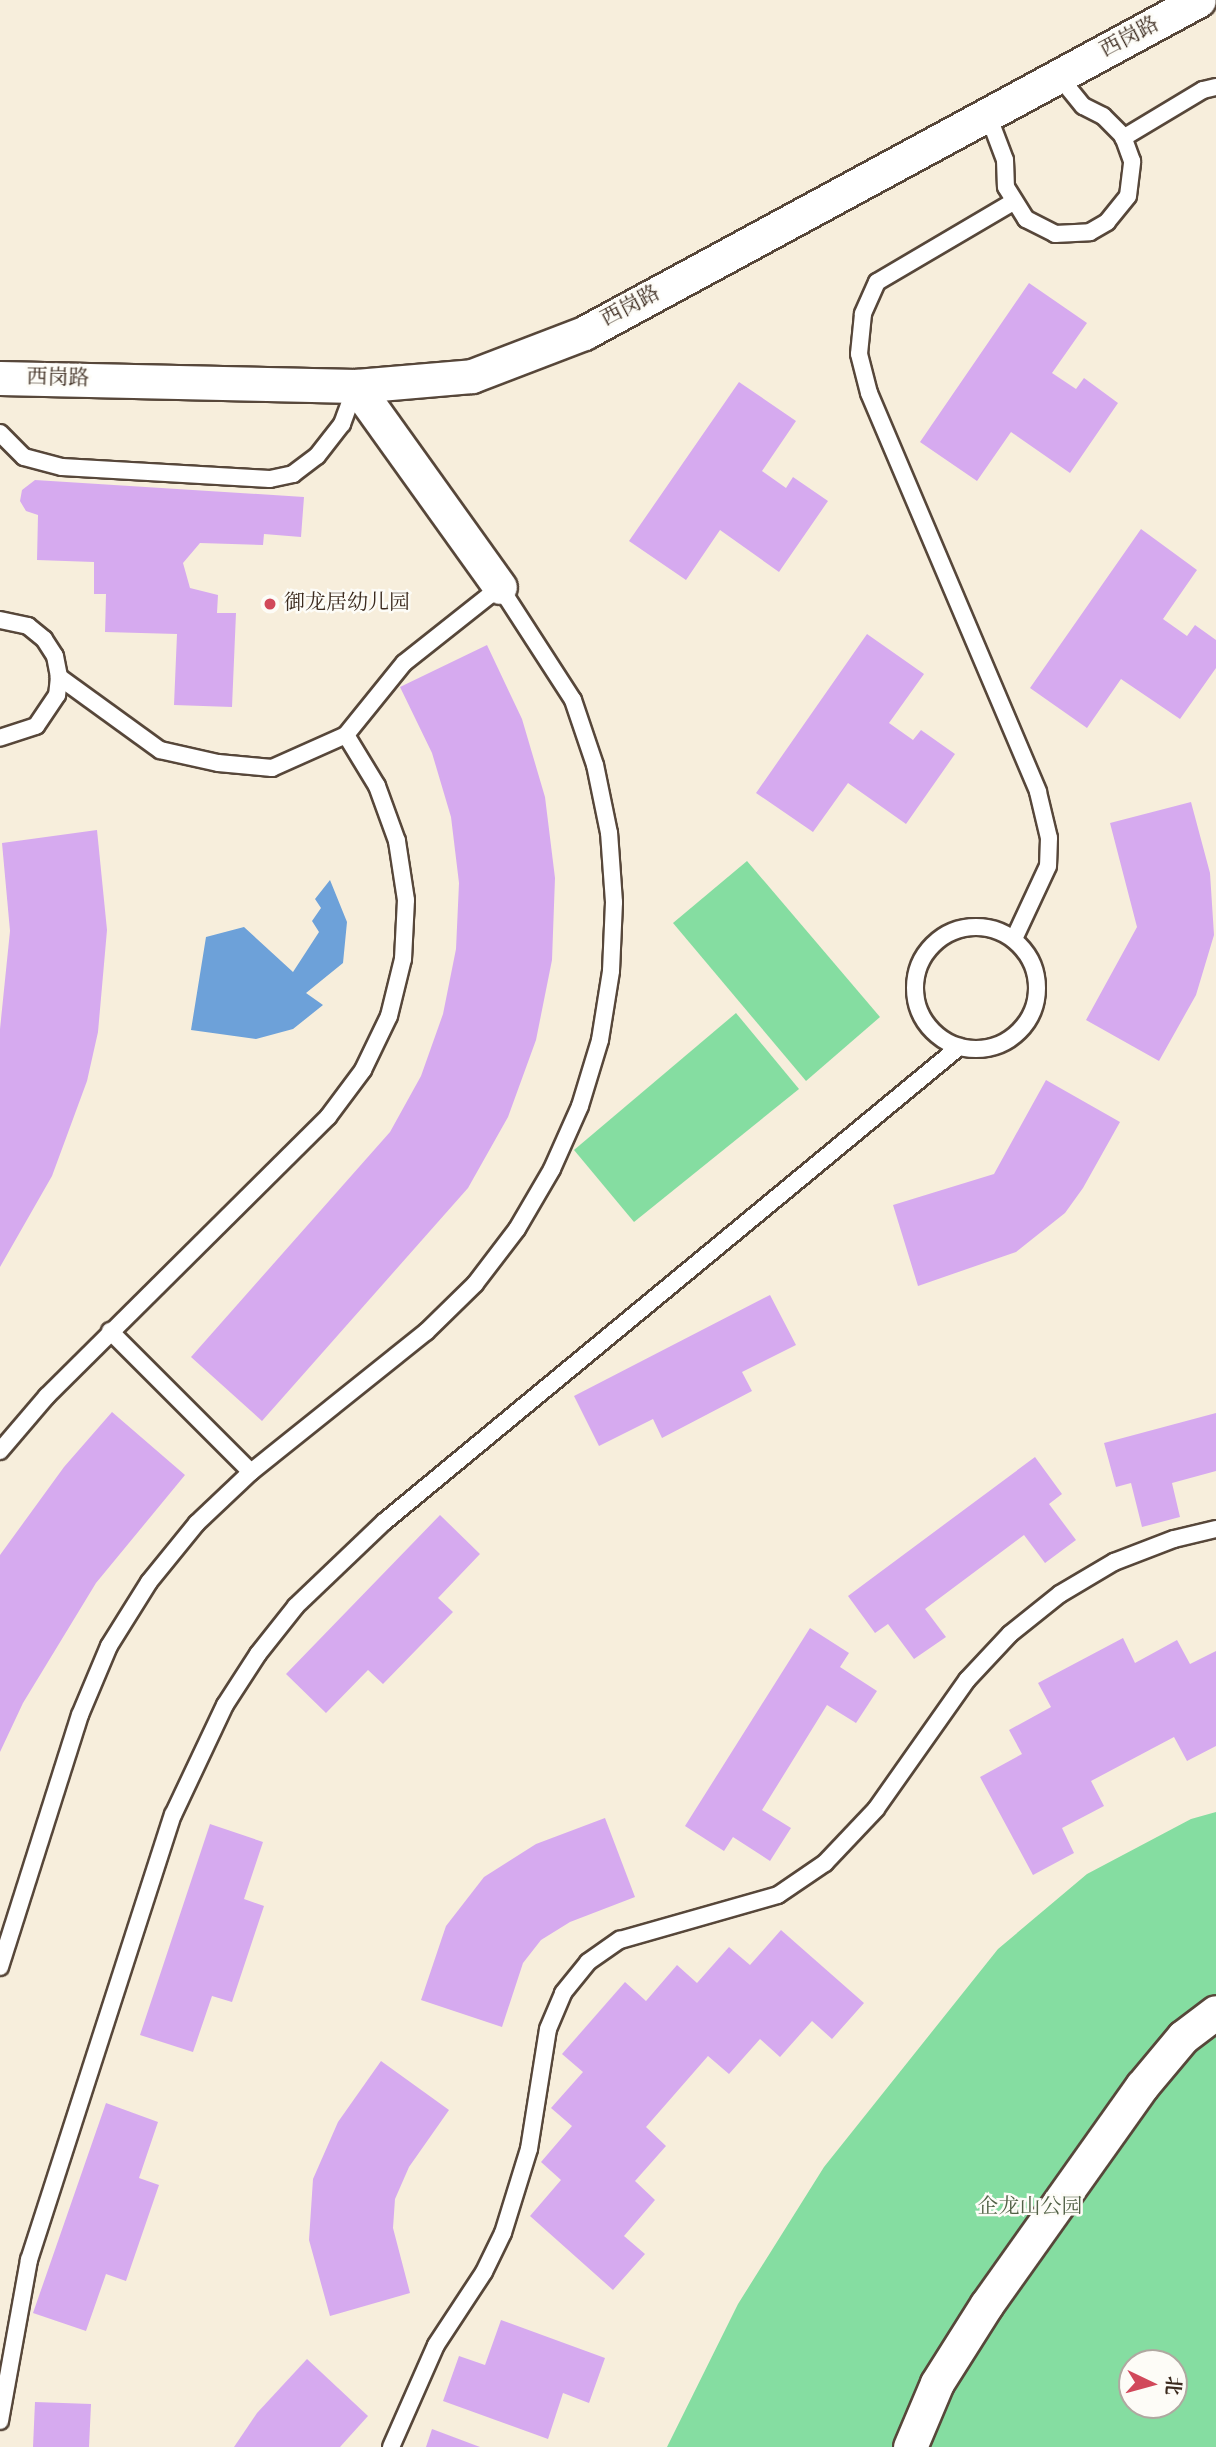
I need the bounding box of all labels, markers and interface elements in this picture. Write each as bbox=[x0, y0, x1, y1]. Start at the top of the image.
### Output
street label: 西岗路 bbox=[1096, 12, 1164, 64]
street label: 西岗路 bbox=[597, 281, 665, 333]
street label: 西岗路 bbox=[26, 366, 90, 392]
place label: 御龙居幼儿园 bbox=[284, 591, 410, 617]
marker: 御龙居幼儿园 bbox=[262, 596, 278, 612]
park label: 企龙山公园 bbox=[978, 2195, 1082, 2221]
north arrow bbox=[1118, 2349, 1188, 2419]
text: 北 bbox=[1159, 2375, 1185, 2396]

